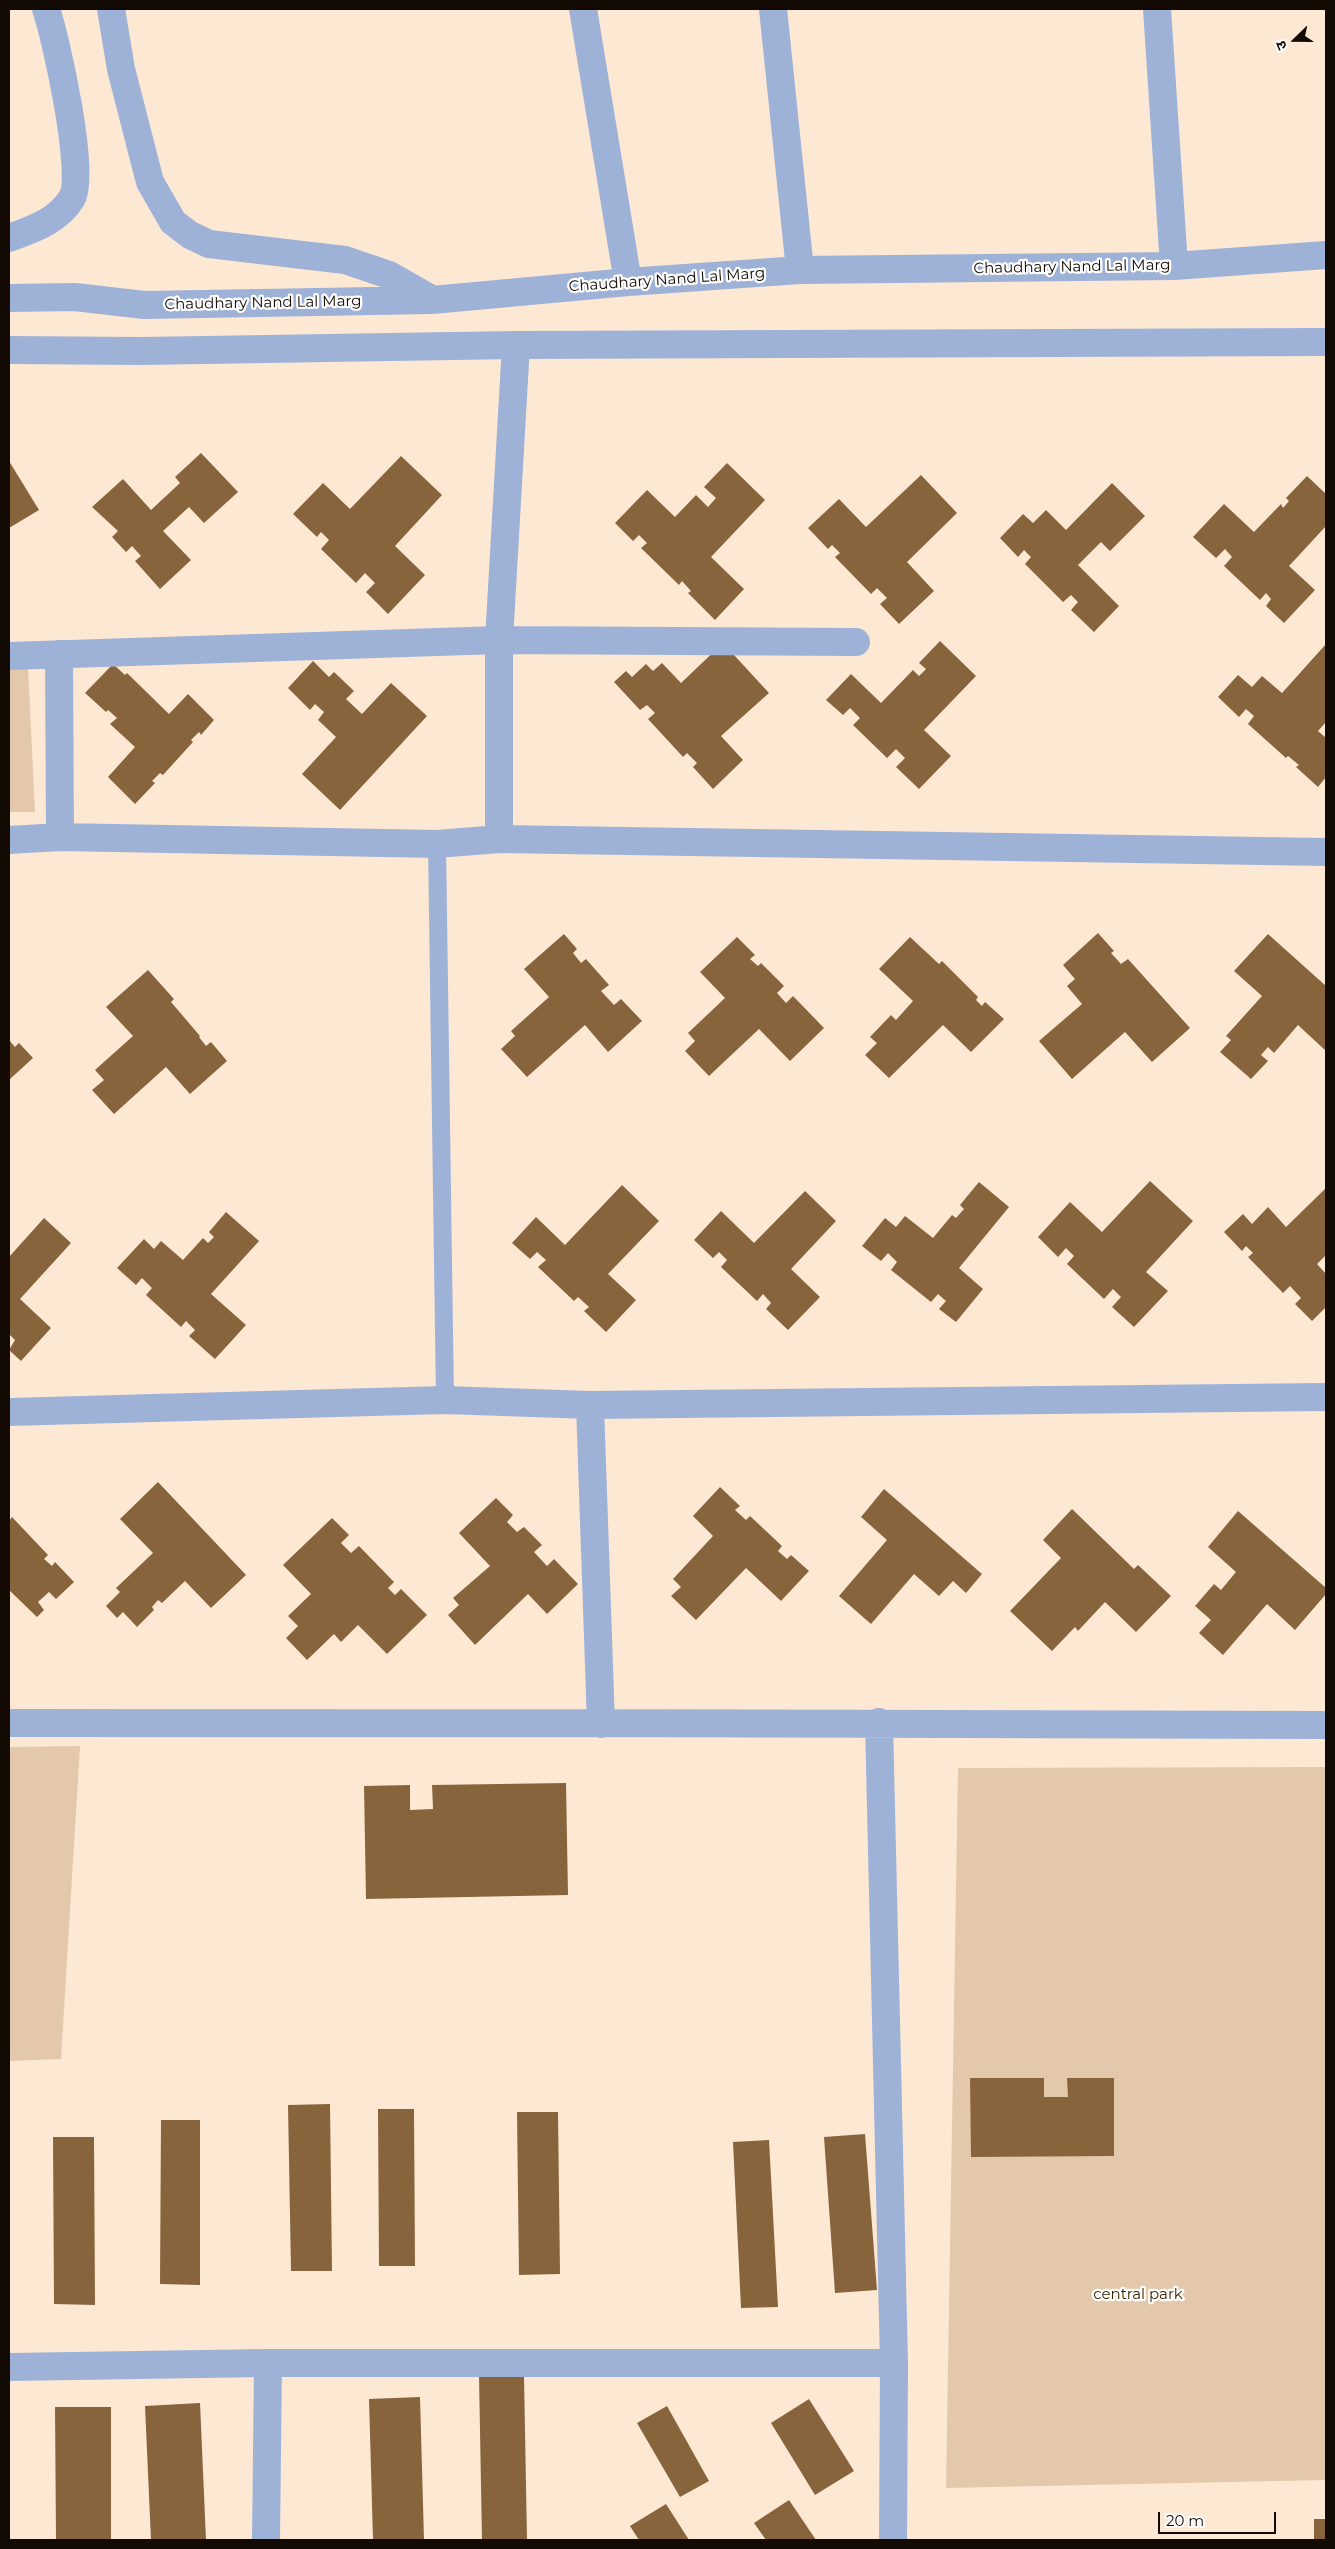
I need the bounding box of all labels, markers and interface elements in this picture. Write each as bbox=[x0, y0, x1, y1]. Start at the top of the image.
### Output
north arrow bbox=[1270, 15, 1320, 65]
text: उ bbox=[1271, 38, 1291, 53]
street label: Chaudhary Nand Lal Marg bbox=[973, 256, 1171, 278]
street label: Chaudhary Nand Lal Marg bbox=[568, 264, 766, 296]
street label: Chaudhary Nand Lal Marg bbox=[164, 292, 362, 314]
park label: central park bbox=[1093, 2286, 1183, 2304]
scale bar bbox=[1160, 2502, 1278, 2534]
text: 20 m bbox=[1166, 2511, 1204, 2530]

